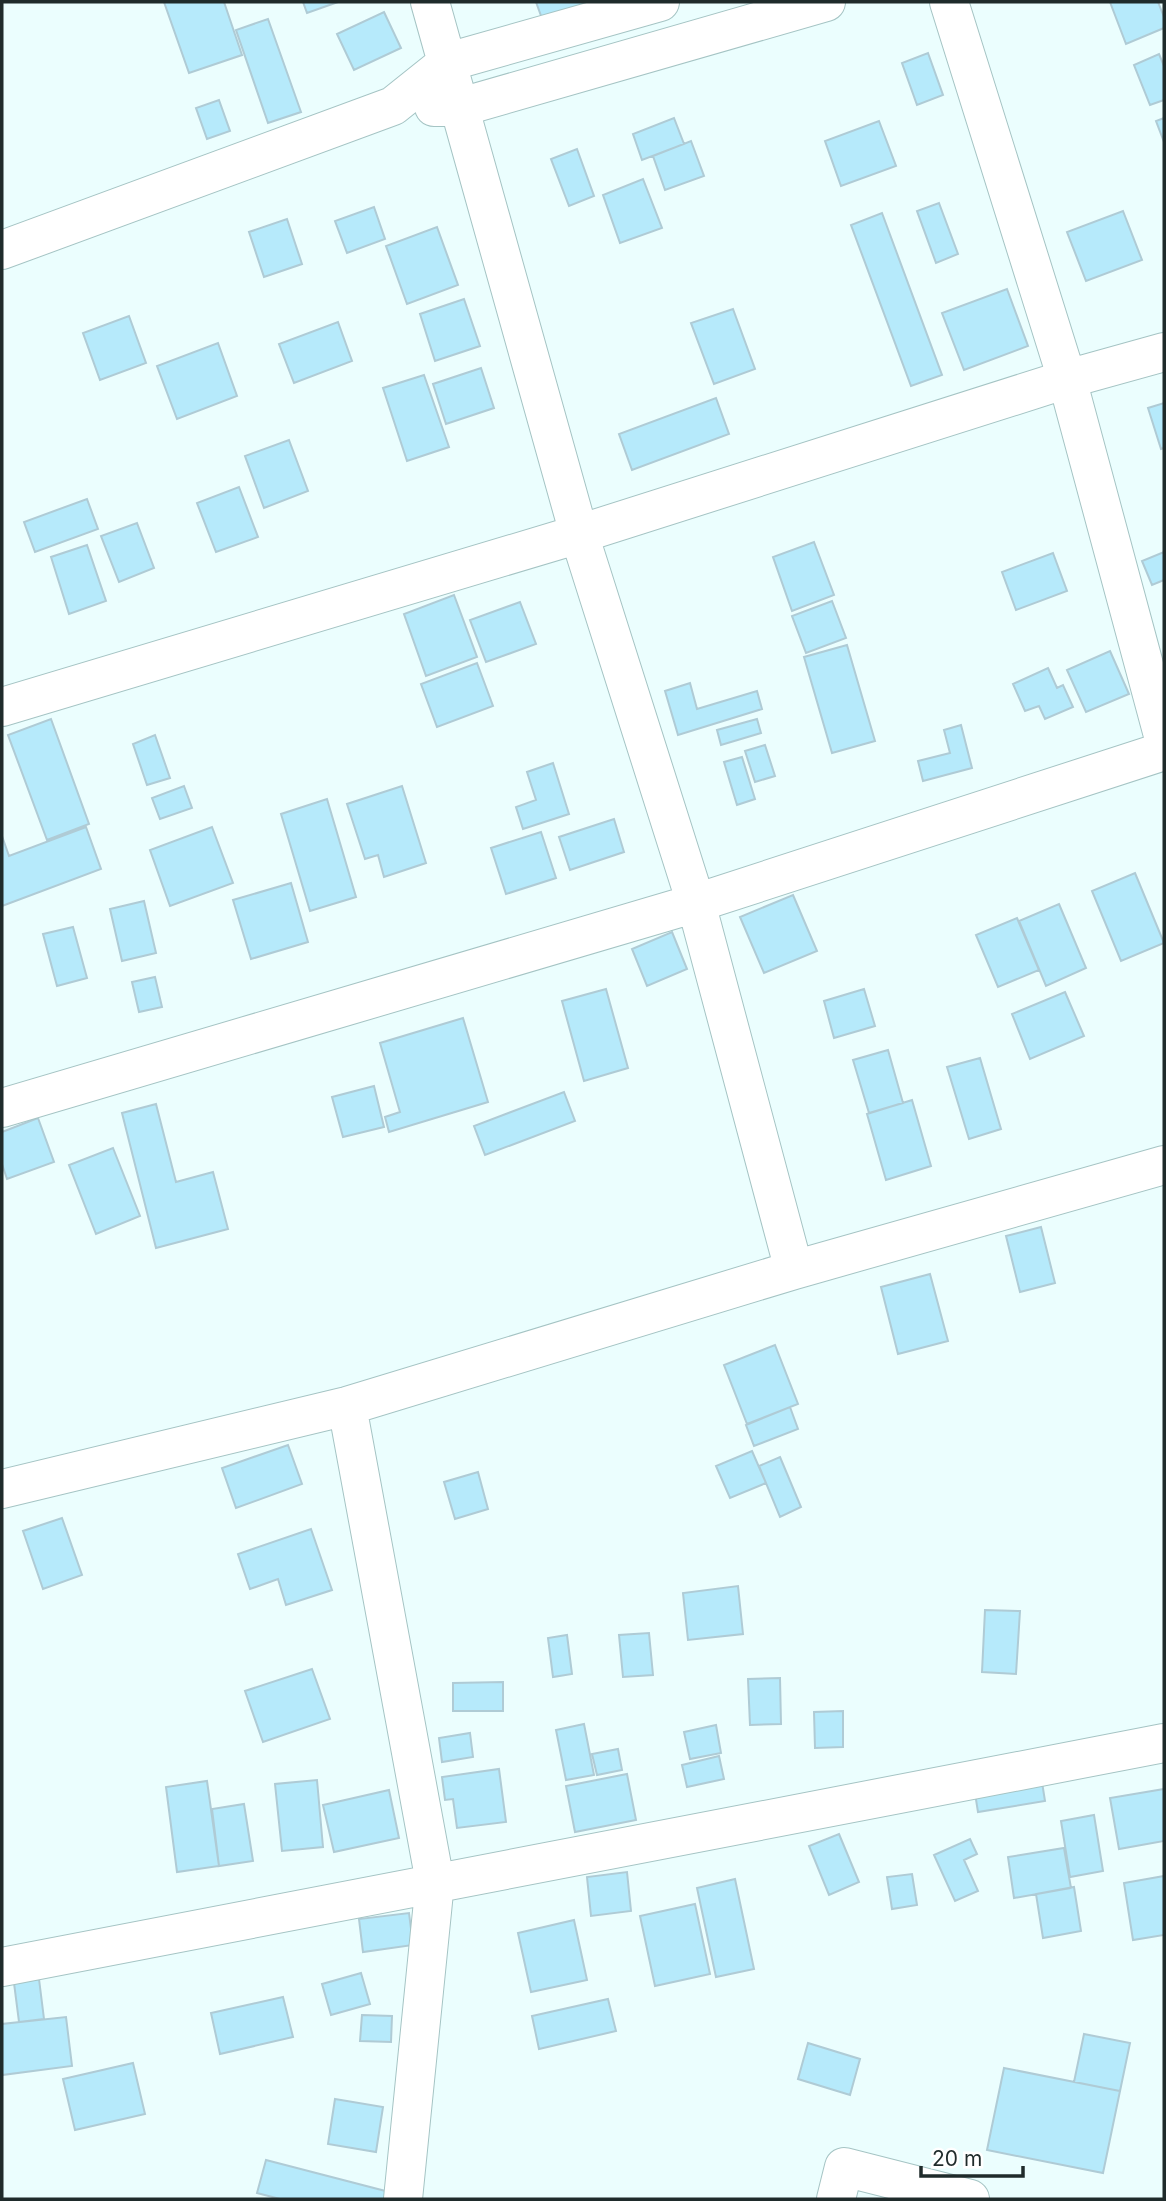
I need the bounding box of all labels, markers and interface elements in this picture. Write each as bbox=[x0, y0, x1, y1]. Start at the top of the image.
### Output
scale bar bbox=[921, 2134, 1023, 2178]
text: 20 m bbox=[932, 2146, 982, 2171]

